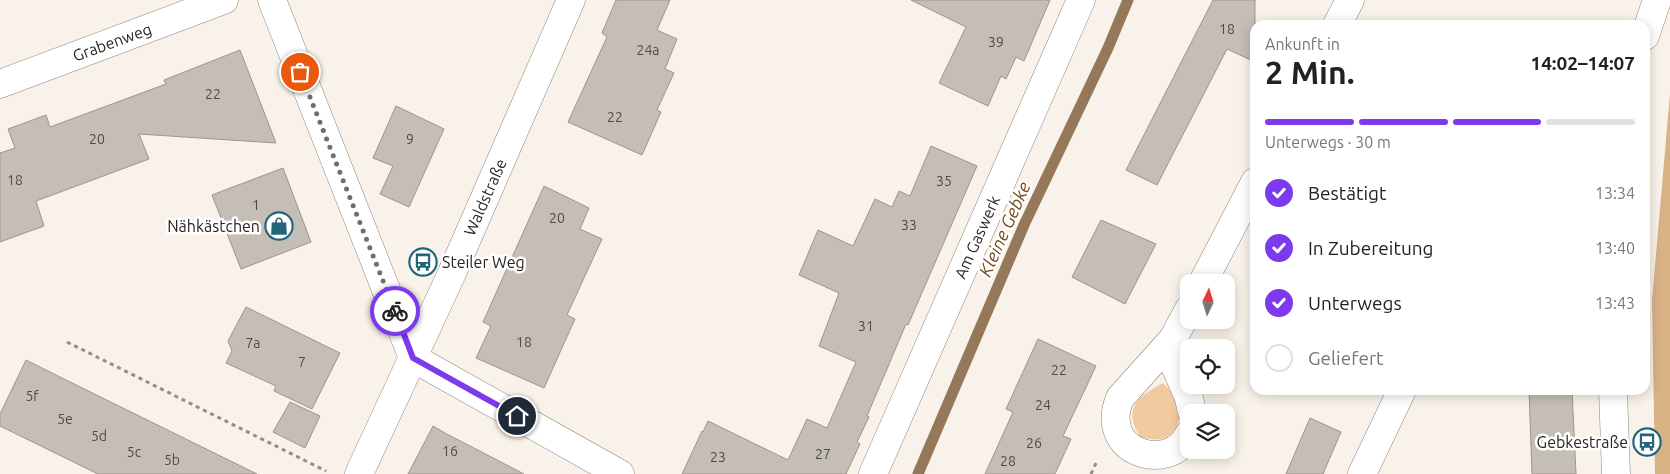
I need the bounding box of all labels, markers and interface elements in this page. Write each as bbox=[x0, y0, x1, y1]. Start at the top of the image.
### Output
street label: Grabenweg bbox=[70, 19, 154, 65]
house number: 18 bbox=[1219, 21, 1235, 37]
house number: 39 bbox=[988, 34, 1004, 50]
text: Ankunft in bbox=[1265, 35, 1340, 53]
house number: 24a bbox=[637, 42, 660, 58]
pin bbox=[279, 51, 321, 93]
text: 14:02–14:07 bbox=[1530, 52, 1635, 74]
text: 2 Min. bbox=[1265, 54, 1355, 90]
icon: bag bbox=[286, 58, 314, 86]
house number: 22 bbox=[205, 86, 221, 102]
house number: 22 bbox=[607, 109, 623, 125]
house number: 20 bbox=[89, 131, 105, 147]
house number: 9 bbox=[406, 131, 414, 147]
text: Unterwegs · 30 m bbox=[1265, 133, 1391, 151]
street label: Waldstraße bbox=[460, 156, 510, 238]
house number: 18 bbox=[7, 172, 23, 188]
house number: 35 bbox=[936, 173, 952, 189]
water label: Kleine Gebke bbox=[974, 179, 1034, 279]
icon: check bbox=[1265, 179, 1293, 207]
text: Bestätigt bbox=[1308, 182, 1386, 204]
text: 13:34 bbox=[1595, 184, 1635, 202]
street label: Am Gaswerk bbox=[951, 193, 1003, 281]
house number: 1 bbox=[252, 197, 260, 213]
house number: 20 bbox=[549, 210, 565, 226]
shop icon: Nähkästchen bbox=[264, 211, 294, 241]
place label: Nähkästchen bbox=[167, 217, 260, 235]
house number: 33 bbox=[901, 217, 917, 233]
icon: check bbox=[1265, 234, 1293, 262]
text: In Zubereitung bbox=[1308, 237, 1434, 259]
text: 13:40 bbox=[1595, 239, 1635, 257]
bus stop icon: Steiler Weg bbox=[408, 247, 438, 277]
place label: Steiler Weg bbox=[442, 253, 525, 271]
north arrow bbox=[1180, 274, 1235, 329]
map controls bbox=[1180, 274, 1235, 459]
courier bbox=[370, 286, 420, 336]
icon: check bbox=[1265, 289, 1293, 317]
text: Unterwegs bbox=[1308, 292, 1402, 314]
text: 13:43 bbox=[1595, 294, 1635, 312]
icon: bike bbox=[381, 297, 409, 325]
house number: 31 bbox=[858, 318, 874, 334]
house number: 18 bbox=[516, 334, 532, 350]
house number: 7a bbox=[245, 335, 261, 351]
button: locate bbox=[1180, 339, 1235, 394]
text: Geliefert bbox=[1308, 347, 1384, 369]
house number: 7 bbox=[298, 354, 306, 370]
house number: 22 bbox=[1051, 362, 1067, 378]
house number: 5f bbox=[25, 388, 39, 404]
pin bbox=[496, 395, 538, 437]
house number: 24 bbox=[1035, 397, 1051, 413]
icon: home bbox=[503, 402, 531, 430]
button: layers bbox=[1180, 404, 1235, 459]
house number: 5e bbox=[57, 411, 73, 427]
bus stop icon: Gebkestraße bbox=[1632, 427, 1662, 457]
house number: 5d bbox=[91, 428, 107, 444]
place label: Gebkestraße bbox=[1537, 433, 1628, 451]
house number: 26 bbox=[1026, 435, 1042, 451]
house number: 16 bbox=[442, 443, 458, 459]
house number: 5c bbox=[127, 444, 142, 460]
house number: 27 bbox=[815, 446, 831, 462]
house number: 23 bbox=[710, 449, 726, 465]
house number: 5b bbox=[164, 452, 180, 468]
house number: 28 bbox=[1000, 453, 1016, 469]

